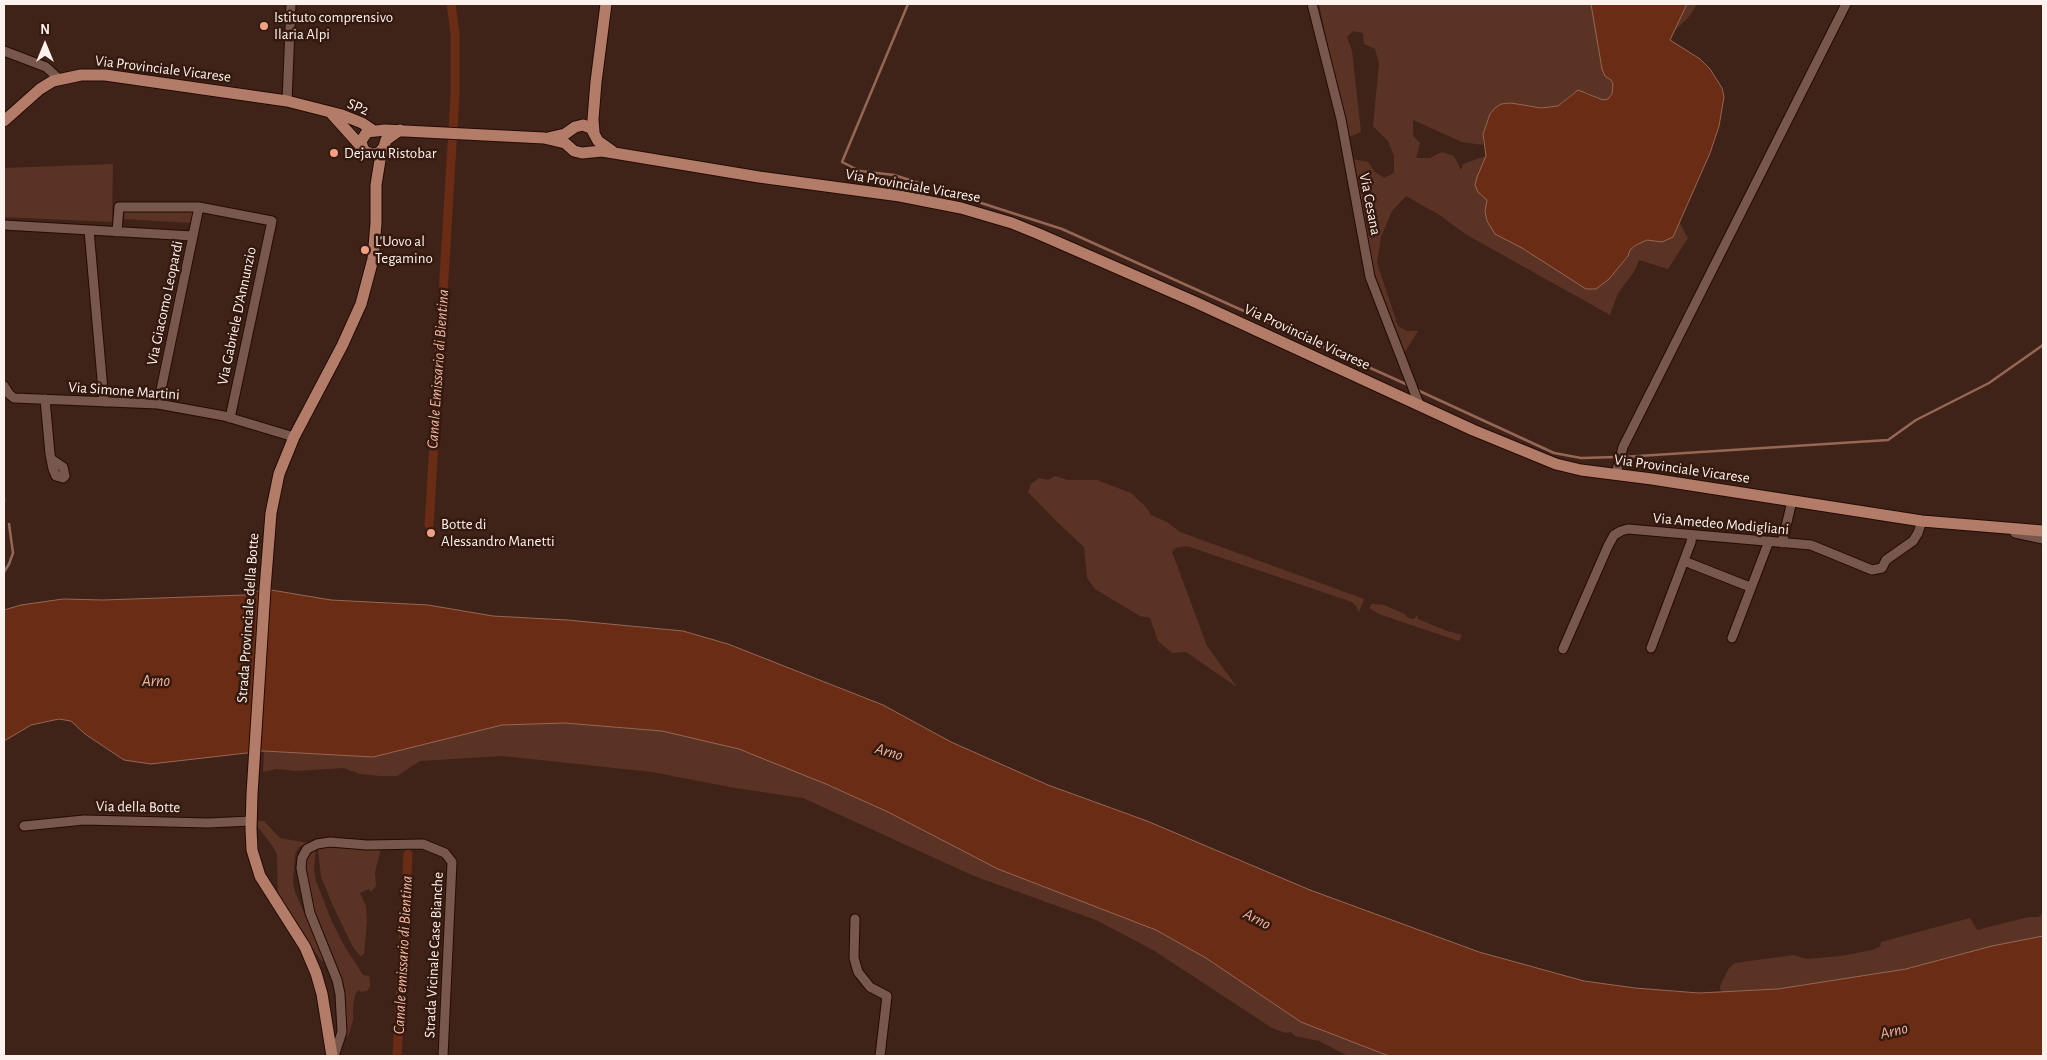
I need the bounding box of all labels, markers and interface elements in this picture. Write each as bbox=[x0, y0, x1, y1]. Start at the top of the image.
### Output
place label: Istituto comprensivo Ilaria Alpi bbox=[274, 8, 393, 43]
north arrow bbox=[20, 20, 70, 70]
marker: Istituto comprensivo Ilaria Alpi bbox=[258, 20, 270, 32]
text: N bbox=[40, 23, 50, 37]
street label: Via Provinciale Vicarese bbox=[94, 52, 232, 86]
street label: SP2 bbox=[344, 94, 372, 120]
place label: Dejavu Ristobar bbox=[344, 144, 437, 162]
marker: Dejavu Ristobar bbox=[328, 147, 340, 159]
street label: Via Provinciale Vicarese bbox=[844, 165, 982, 207]
street label: Via Cesana bbox=[1355, 171, 1385, 237]
place label: L'Uovo al Tegamino bbox=[375, 232, 433, 267]
street label: Via Giacomo Leopardi bbox=[143, 239, 187, 367]
marker: L'Uovo al Tegamino bbox=[359, 244, 371, 256]
street label: Via Gabriele D'Annunzio bbox=[214, 245, 260, 387]
water label: Canale Emissario di Bientina bbox=[423, 289, 453, 449]
street label: Via Provinciale Vicarese bbox=[1241, 300, 1373, 374]
street label: Via Simone Martini bbox=[68, 378, 180, 404]
street label: Via Provinciale Vicarese bbox=[1613, 451, 1751, 487]
street label: Via Amedeo Modigliani bbox=[1652, 509, 1790, 539]
place label: Botte di Alessandro Manetti bbox=[441, 515, 555, 550]
marker: Botte di Alessandro Manetti bbox=[425, 527, 437, 539]
street label: Strada Provinciale della Botte bbox=[233, 532, 263, 704]
water label: Arno bbox=[142, 671, 170, 691]
water label: Arno bbox=[873, 739, 905, 765]
street label: Via della Botte bbox=[96, 797, 180, 817]
street label: Strada Vicinale Case Bianche bbox=[421, 872, 447, 1038]
water label: Canale emissario di Bientina bbox=[389, 875, 417, 1035]
water label: Arno bbox=[1240, 904, 1274, 934]
water label: Arno bbox=[1878, 1018, 1910, 1044]

